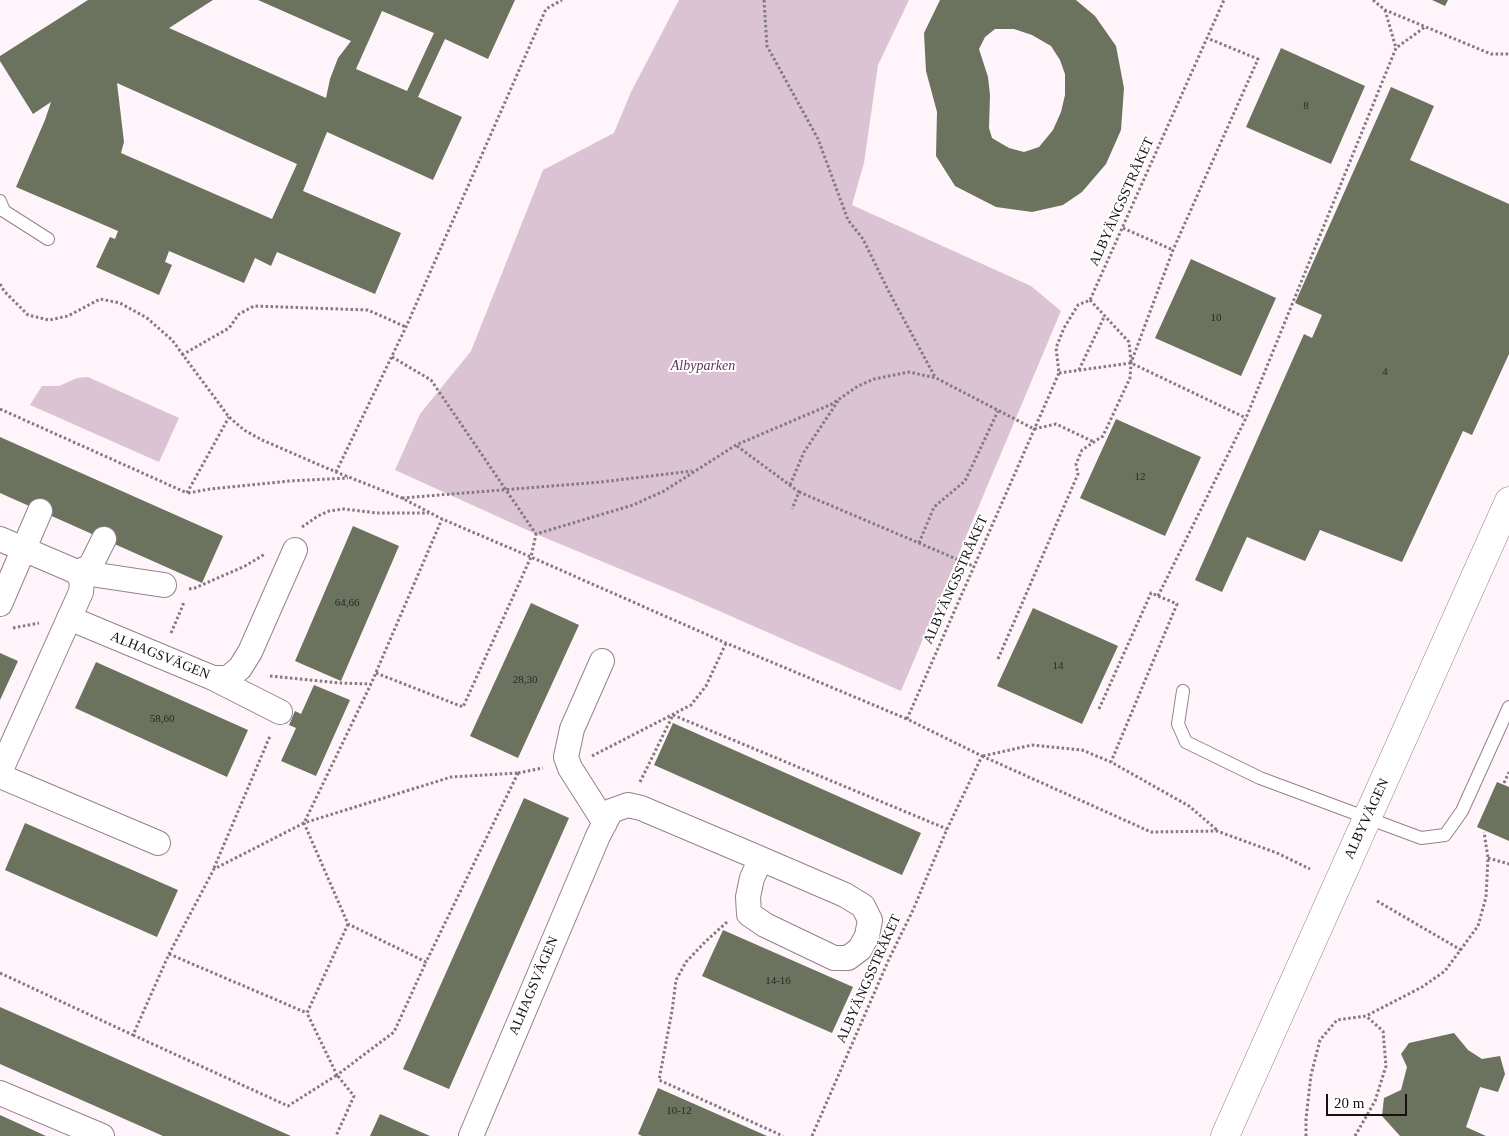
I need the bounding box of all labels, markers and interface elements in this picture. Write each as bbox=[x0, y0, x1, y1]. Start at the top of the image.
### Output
house number: 8 bbox=[1303, 99, 1309, 113]
street label: ALBYÄNGSSTRÅKET bbox=[1086, 135, 1158, 269]
house number: 10 bbox=[1210, 311, 1222, 325]
park label: Albyparken bbox=[671, 358, 735, 374]
house number: 4 bbox=[1382, 365, 1388, 379]
house number: 12 bbox=[1134, 470, 1146, 484]
street label: ALBYÄNGSSTRÅKET bbox=[920, 513, 992, 647]
house number: 64,66 bbox=[335, 596, 359, 610]
street label: ALHAGSVÄGEN bbox=[108, 628, 212, 684]
house number: 14 bbox=[1052, 659, 1064, 673]
house number: 28,30 bbox=[513, 673, 537, 687]
house number: 58,60 bbox=[150, 712, 174, 726]
street label: ALBYVÄGEN bbox=[1341, 776, 1393, 862]
street label: ALBYÄNGSSTRÅKET bbox=[833, 912, 905, 1046]
street label: ALHAGSVÄGEN bbox=[506, 934, 562, 1038]
house number: 14-16 bbox=[765, 974, 791, 988]
scale bar bbox=[1329, 1084, 1410, 1116]
text: 20 m bbox=[1334, 1095, 1364, 1111]
house number: 10-12 bbox=[666, 1104, 692, 1118]

